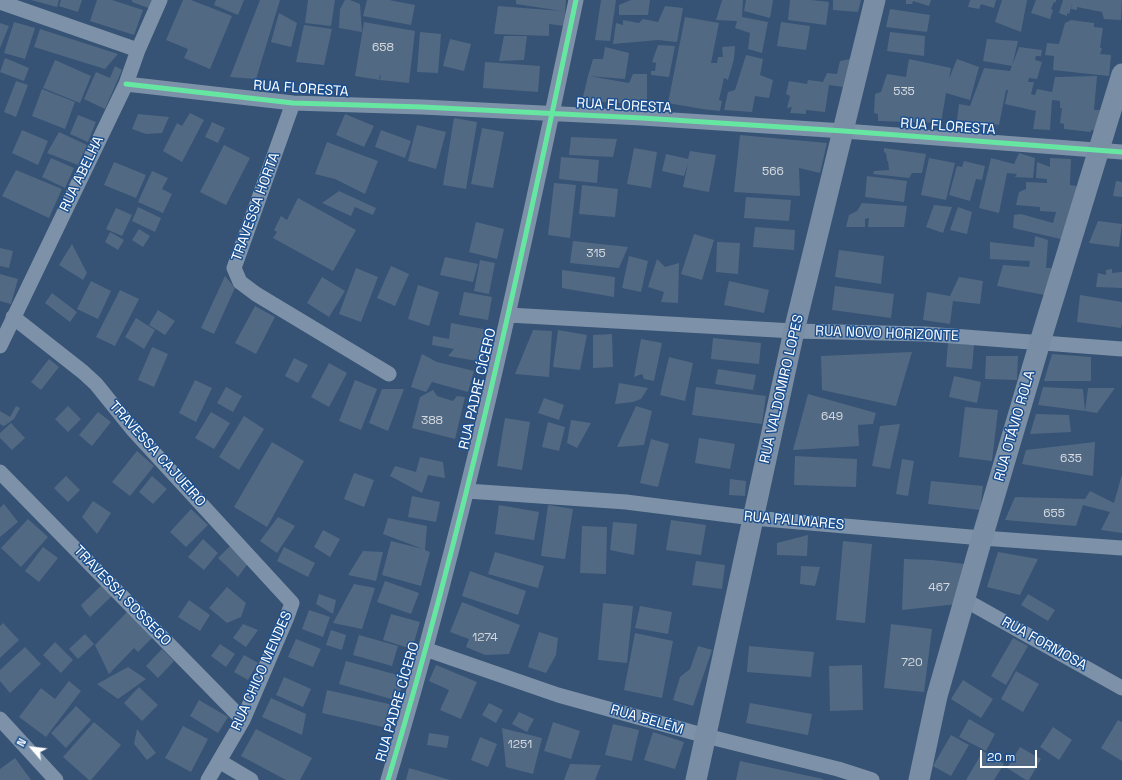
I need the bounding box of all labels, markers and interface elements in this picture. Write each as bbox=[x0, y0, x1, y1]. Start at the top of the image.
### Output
house number: 658 bbox=[372, 41, 394, 55]
street label: RUA FLORESTA bbox=[253, 77, 349, 101]
house number: 535 bbox=[893, 85, 915, 99]
street label: RUA FLORESTA bbox=[576, 95, 672, 117]
street label: RUA FLORESTA bbox=[900, 115, 996, 139]
street label: RUA ABELHA bbox=[56, 133, 108, 215]
street label: TRAVESSA HORTA bbox=[229, 150, 283, 264]
house number: 566 bbox=[762, 165, 784, 179]
house number: 315 bbox=[586, 247, 606, 261]
street label: RUA VALDOMIRO LOPES bbox=[757, 313, 807, 465]
street label: RUA NOVO HORIZONTE bbox=[815, 323, 959, 345]
street label: RUA PADRE CÍCERO bbox=[456, 327, 500, 451]
street label: RUA OTÁVIO ROLA bbox=[991, 369, 1039, 483]
street label: TRAVESSA CAJUEIRO bbox=[105, 398, 209, 510]
house number: 649 bbox=[821, 410, 843, 424]
house number: 388 bbox=[421, 414, 443, 428]
house number: 635 bbox=[1060, 452, 1082, 466]
house number: 655 bbox=[1043, 507, 1065, 521]
street label: RUA PALMARES bbox=[743, 508, 845, 534]
street label: TRAVESSA SOSSEGO bbox=[70, 542, 174, 650]
house number: 467 bbox=[928, 581, 950, 595]
street label: RUA CHICO MENDES bbox=[228, 609, 296, 733]
street label: RUA FORMOSA bbox=[998, 614, 1090, 674]
house number: 1274 bbox=[472, 631, 498, 645]
street label: RUA PADRE CÍCERO bbox=[373, 640, 423, 764]
house number: 720 bbox=[901, 656, 923, 670]
street label: RUA BELÉM bbox=[609, 702, 685, 738]
north arrow bbox=[12, 728, 52, 768]
text: N bbox=[13, 736, 29, 749]
house number: 1251 bbox=[508, 738, 532, 752]
scale bar bbox=[982, 742, 1039, 768]
text: 20 m bbox=[987, 749, 1015, 765]

